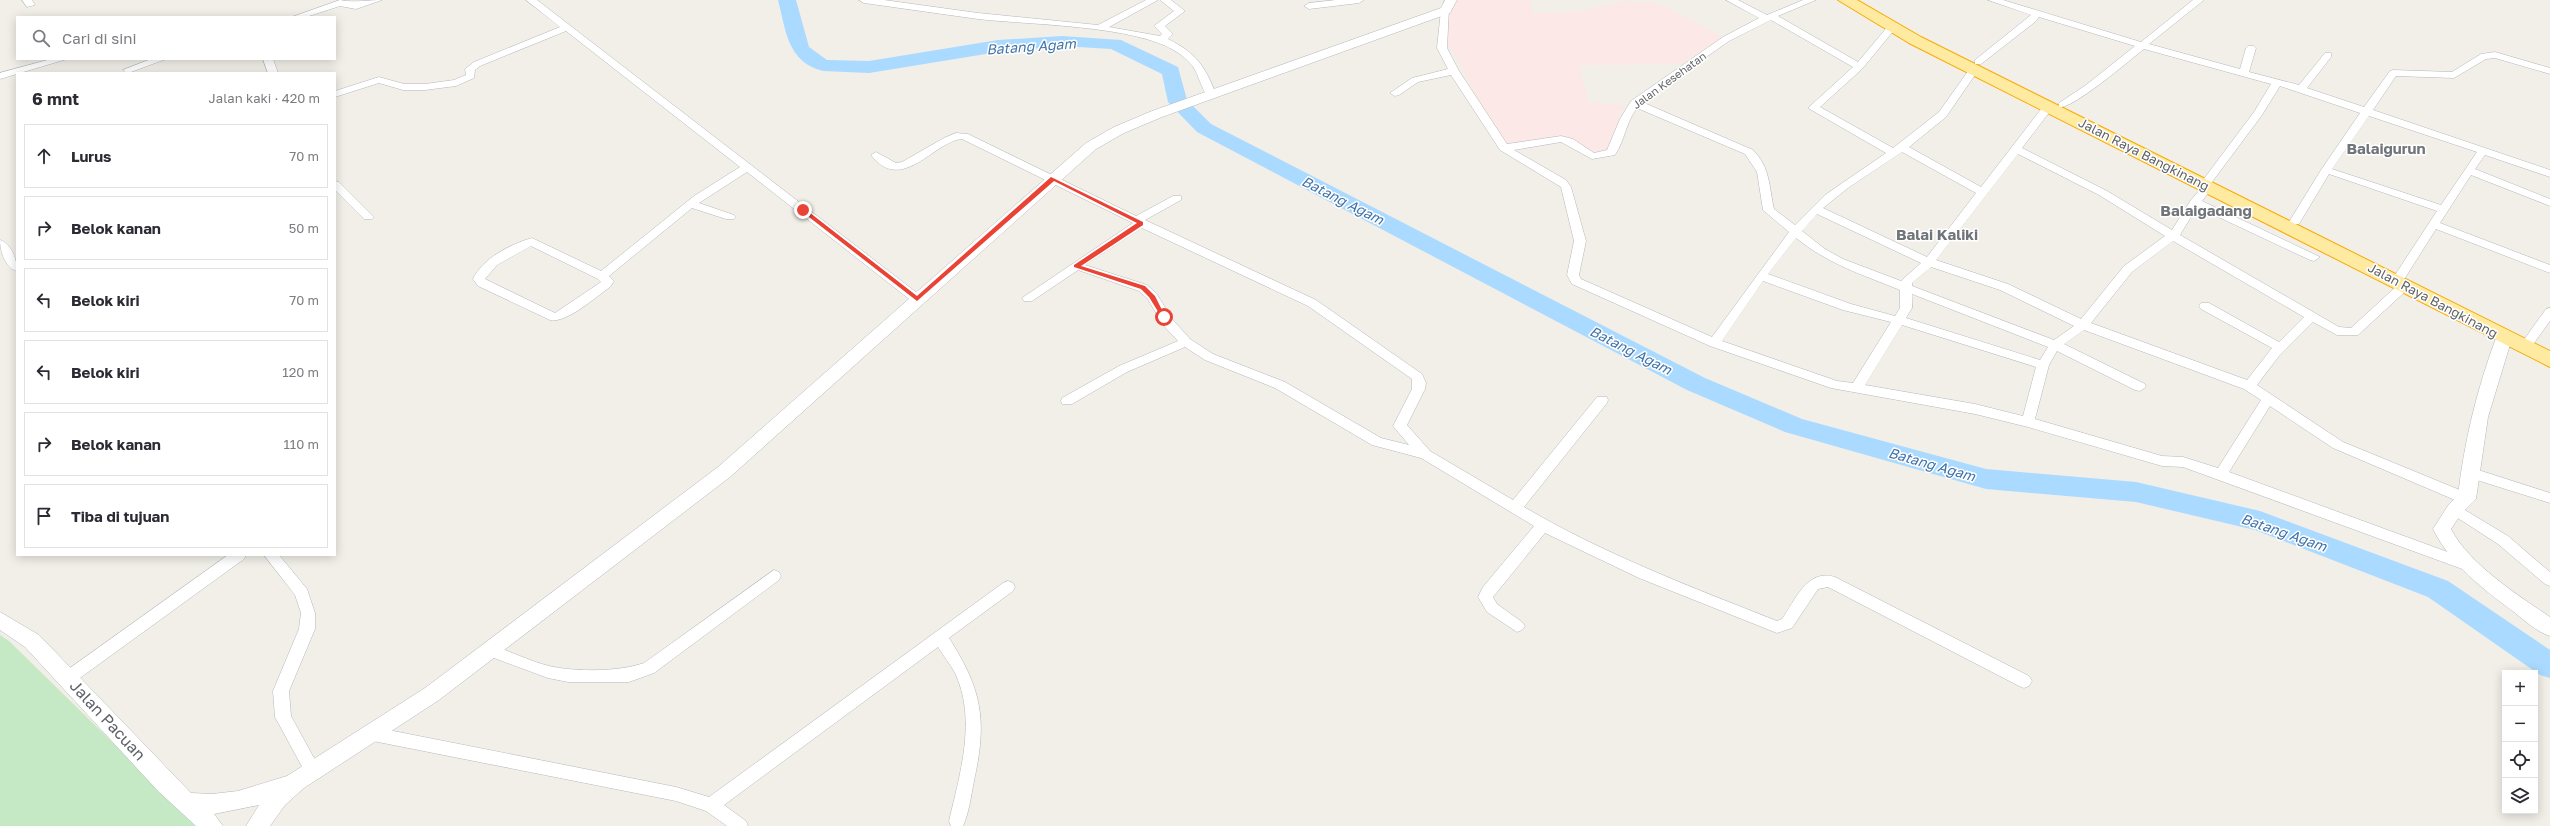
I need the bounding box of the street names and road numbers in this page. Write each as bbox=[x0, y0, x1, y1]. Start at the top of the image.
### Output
street label: Jalan Kesehatan bbox=[1630, 49, 1708, 111]
street label: Jalan Raya Bangkinang bbox=[2076, 114, 2212, 194]
street label: Jalan Raya Bangkinang bbox=[2365, 259, 2501, 341]
street label: Jalan Pacuan bbox=[66, 676, 150, 764]

